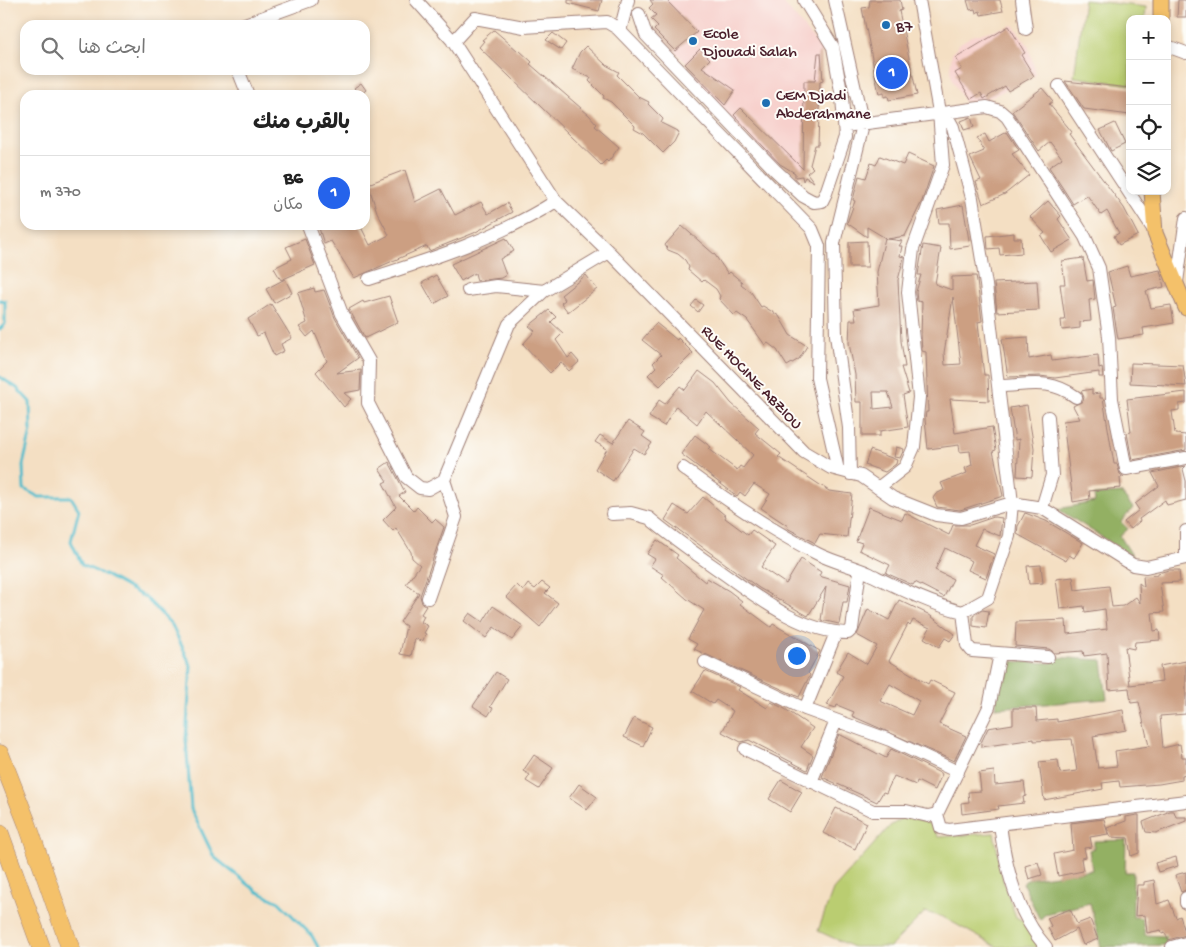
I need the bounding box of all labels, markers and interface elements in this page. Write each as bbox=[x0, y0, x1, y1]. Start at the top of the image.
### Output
map controls bbox=[1126, 15, 1171, 195]
button: + bbox=[1126, 15, 1171, 60]
marker: B7 bbox=[880, 19, 892, 31]
place label: B7 bbox=[895, 19, 913, 38]
search box bbox=[20, 20, 370, 75]
place label: Ecole Djouadi Salah bbox=[702, 26, 797, 63]
icon: search bbox=[38, 34, 66, 62]
marker: Ecole Djouadi Salah bbox=[687, 35, 699, 47]
text: ابحث هنا bbox=[78, 38, 146, 61]
pin: 1 bbox=[876, 54, 908, 92]
button: − bbox=[1126, 60, 1171, 105]
place label: CEM Djadi Abderahmane bbox=[776, 88, 872, 125]
marker: CEM Djadi Abderahmane bbox=[760, 97, 772, 109]
button: locate bbox=[1126, 105, 1171, 150]
text: بالقرب منك bbox=[253, 112, 350, 137]
button: layers bbox=[1126, 150, 1171, 195]
text: B6 bbox=[284, 168, 303, 191]
text: 370 m bbox=[40, 184, 81, 203]
text: 1 bbox=[331, 184, 337, 203]
text: مكان bbox=[273, 197, 303, 216]
street label: RUE HOCINE ABZIOU bbox=[696, 322, 805, 435]
your location bbox=[784, 643, 810, 669]

